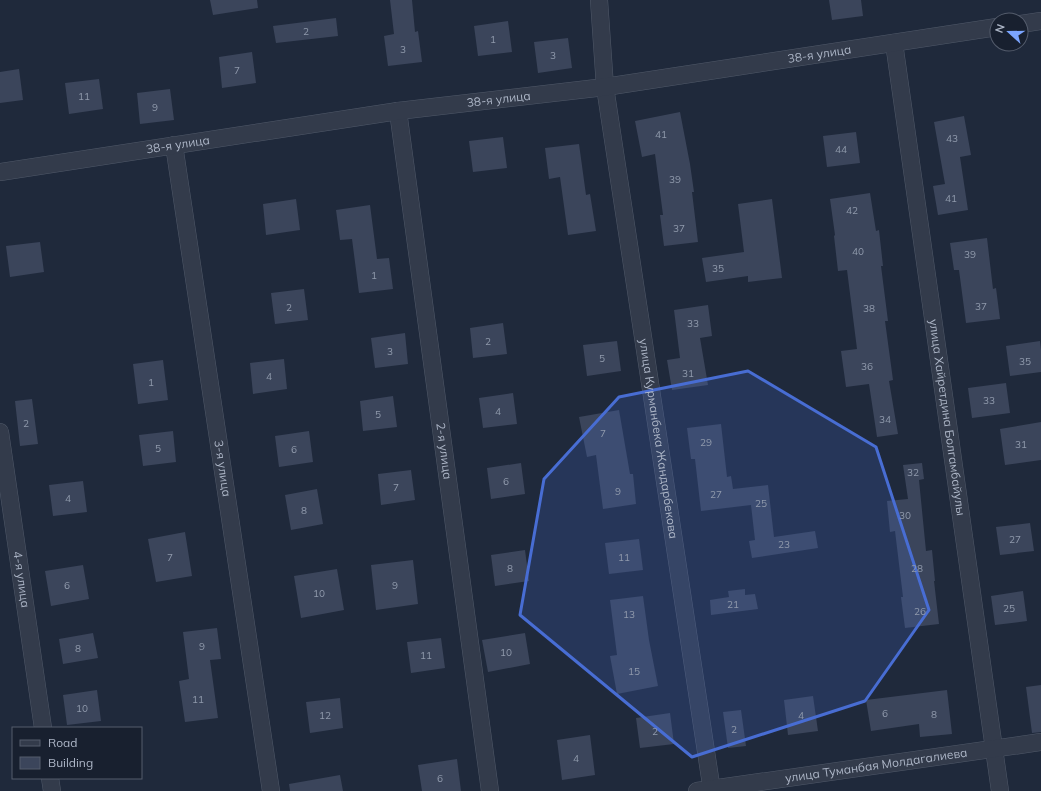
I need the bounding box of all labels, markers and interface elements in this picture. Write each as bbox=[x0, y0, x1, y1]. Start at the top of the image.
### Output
north arrow bbox=[989, 12, 1029, 52]
text: N bbox=[992, 22, 1008, 35]
house number: 2 bbox=[303, 25, 309, 38]
house number: 1 bbox=[490, 33, 496, 46]
street label: 38-я улица bbox=[786, 41, 852, 66]
house number: 3 bbox=[400, 43, 406, 56]
house number: 3 bbox=[550, 49, 556, 62]
house number: 7 bbox=[234, 64, 240, 77]
street label: 38-я улица bbox=[466, 88, 531, 110]
house number: 11 bbox=[78, 90, 90, 103]
house number: 9 bbox=[152, 101, 158, 114]
house number: 41 bbox=[655, 128, 667, 141]
street label: 38-я улица bbox=[145, 132, 211, 157]
house number: 43 bbox=[946, 132, 958, 145]
house number: 44 bbox=[835, 143, 847, 156]
house number: 39 bbox=[669, 173, 681, 186]
house number: 41 bbox=[945, 192, 957, 205]
house number: 42 bbox=[846, 204, 858, 217]
house number: 37 bbox=[673, 222, 685, 235]
house number: 40 bbox=[852, 245, 864, 258]
house number: 39 bbox=[964, 248, 976, 261]
house number: 35 bbox=[712, 262, 724, 275]
house number: 1 bbox=[371, 269, 377, 282]
house number: 37 bbox=[975, 300, 987, 313]
house number: 2 bbox=[286, 301, 292, 314]
house number: 38 bbox=[863, 302, 875, 315]
house number: 33 bbox=[687, 317, 699, 330]
street label: улица Хайретдина Болгамбайулы bbox=[926, 318, 969, 516]
house number: 2 bbox=[485, 335, 491, 348]
street label: улица Курманбека Жандарбекова bbox=[636, 338, 682, 540]
house number: 3 bbox=[387, 345, 393, 358]
house number: 5 bbox=[599, 352, 605, 365]
house number: 35 bbox=[1019, 355, 1031, 368]
house number: 36 bbox=[861, 360, 873, 373]
house number: 31 bbox=[682, 367, 694, 380]
house number: 4 bbox=[266, 370, 272, 383]
house number: 1 bbox=[148, 376, 154, 389]
house number: 33 bbox=[983, 394, 995, 407]
house number: 4 bbox=[495, 405, 501, 418]
house number: 5 bbox=[375, 408, 381, 421]
house number: 34 bbox=[879, 413, 891, 426]
house number: 2 bbox=[23, 417, 29, 430]
street label: 2-я улица bbox=[433, 422, 456, 480]
house number: 7 bbox=[600, 427, 606, 440]
house number: 29 bbox=[700, 436, 712, 449]
house number: 31 bbox=[1015, 438, 1027, 451]
street label: 3-я улица bbox=[211, 439, 235, 498]
house number: 5 bbox=[155, 442, 161, 455]
house number: 6 bbox=[291, 443, 297, 456]
house number: 32 bbox=[907, 466, 919, 479]
house number: 6 bbox=[503, 475, 509, 488]
house number: 7 bbox=[393, 481, 399, 494]
house number: 9 bbox=[615, 485, 621, 498]
house number: 27 bbox=[710, 488, 722, 501]
house number: 4 bbox=[65, 492, 71, 505]
house number: 25 bbox=[755, 497, 767, 510]
house number: 8 bbox=[301, 504, 307, 517]
house number: 30 bbox=[899, 509, 911, 522]
house number: 27 bbox=[1009, 533, 1021, 546]
house number: 23 bbox=[778, 538, 790, 551]
street label: 4-я улица bbox=[10, 550, 33, 609]
house number: 7 bbox=[167, 551, 173, 564]
house number: 11 bbox=[618, 551, 630, 564]
house number: 8 bbox=[507, 562, 513, 575]
house number: 28 bbox=[911, 562, 923, 575]
house number: 6 bbox=[64, 579, 70, 592]
house number: 9 bbox=[392, 579, 398, 592]
house number: 10 bbox=[313, 587, 325, 600]
house number: 21 bbox=[727, 598, 739, 611]
house number: 25 bbox=[1003, 602, 1015, 615]
house number: 26 bbox=[914, 605, 926, 618]
house number: 13 bbox=[623, 608, 635, 621]
house number: 9 bbox=[199, 640, 205, 653]
house number: 8 bbox=[75, 642, 81, 655]
house number: 10 bbox=[500, 646, 512, 659]
house number: 11 bbox=[420, 649, 432, 662]
house number: 15 bbox=[628, 665, 640, 678]
house number: 11 bbox=[192, 693, 204, 706]
house number: 10 bbox=[76, 702, 88, 715]
house number: 6 bbox=[882, 707, 888, 720]
house number: 8 bbox=[931, 708, 937, 721]
house number: 12 bbox=[319, 709, 331, 722]
house number: 4 bbox=[798, 709, 804, 722]
house number: 2 bbox=[731, 723, 737, 736]
house number: 2 bbox=[652, 725, 658, 738]
legend bbox=[12, 727, 142, 779]
text: Road bbox=[48, 735, 77, 750]
street label: улица Туманбая Молдагалиева bbox=[784, 745, 968, 785]
house number: 4 bbox=[573, 752, 579, 765]
text: Building bbox=[48, 755, 93, 770]
house number: 6 bbox=[437, 772, 443, 785]

